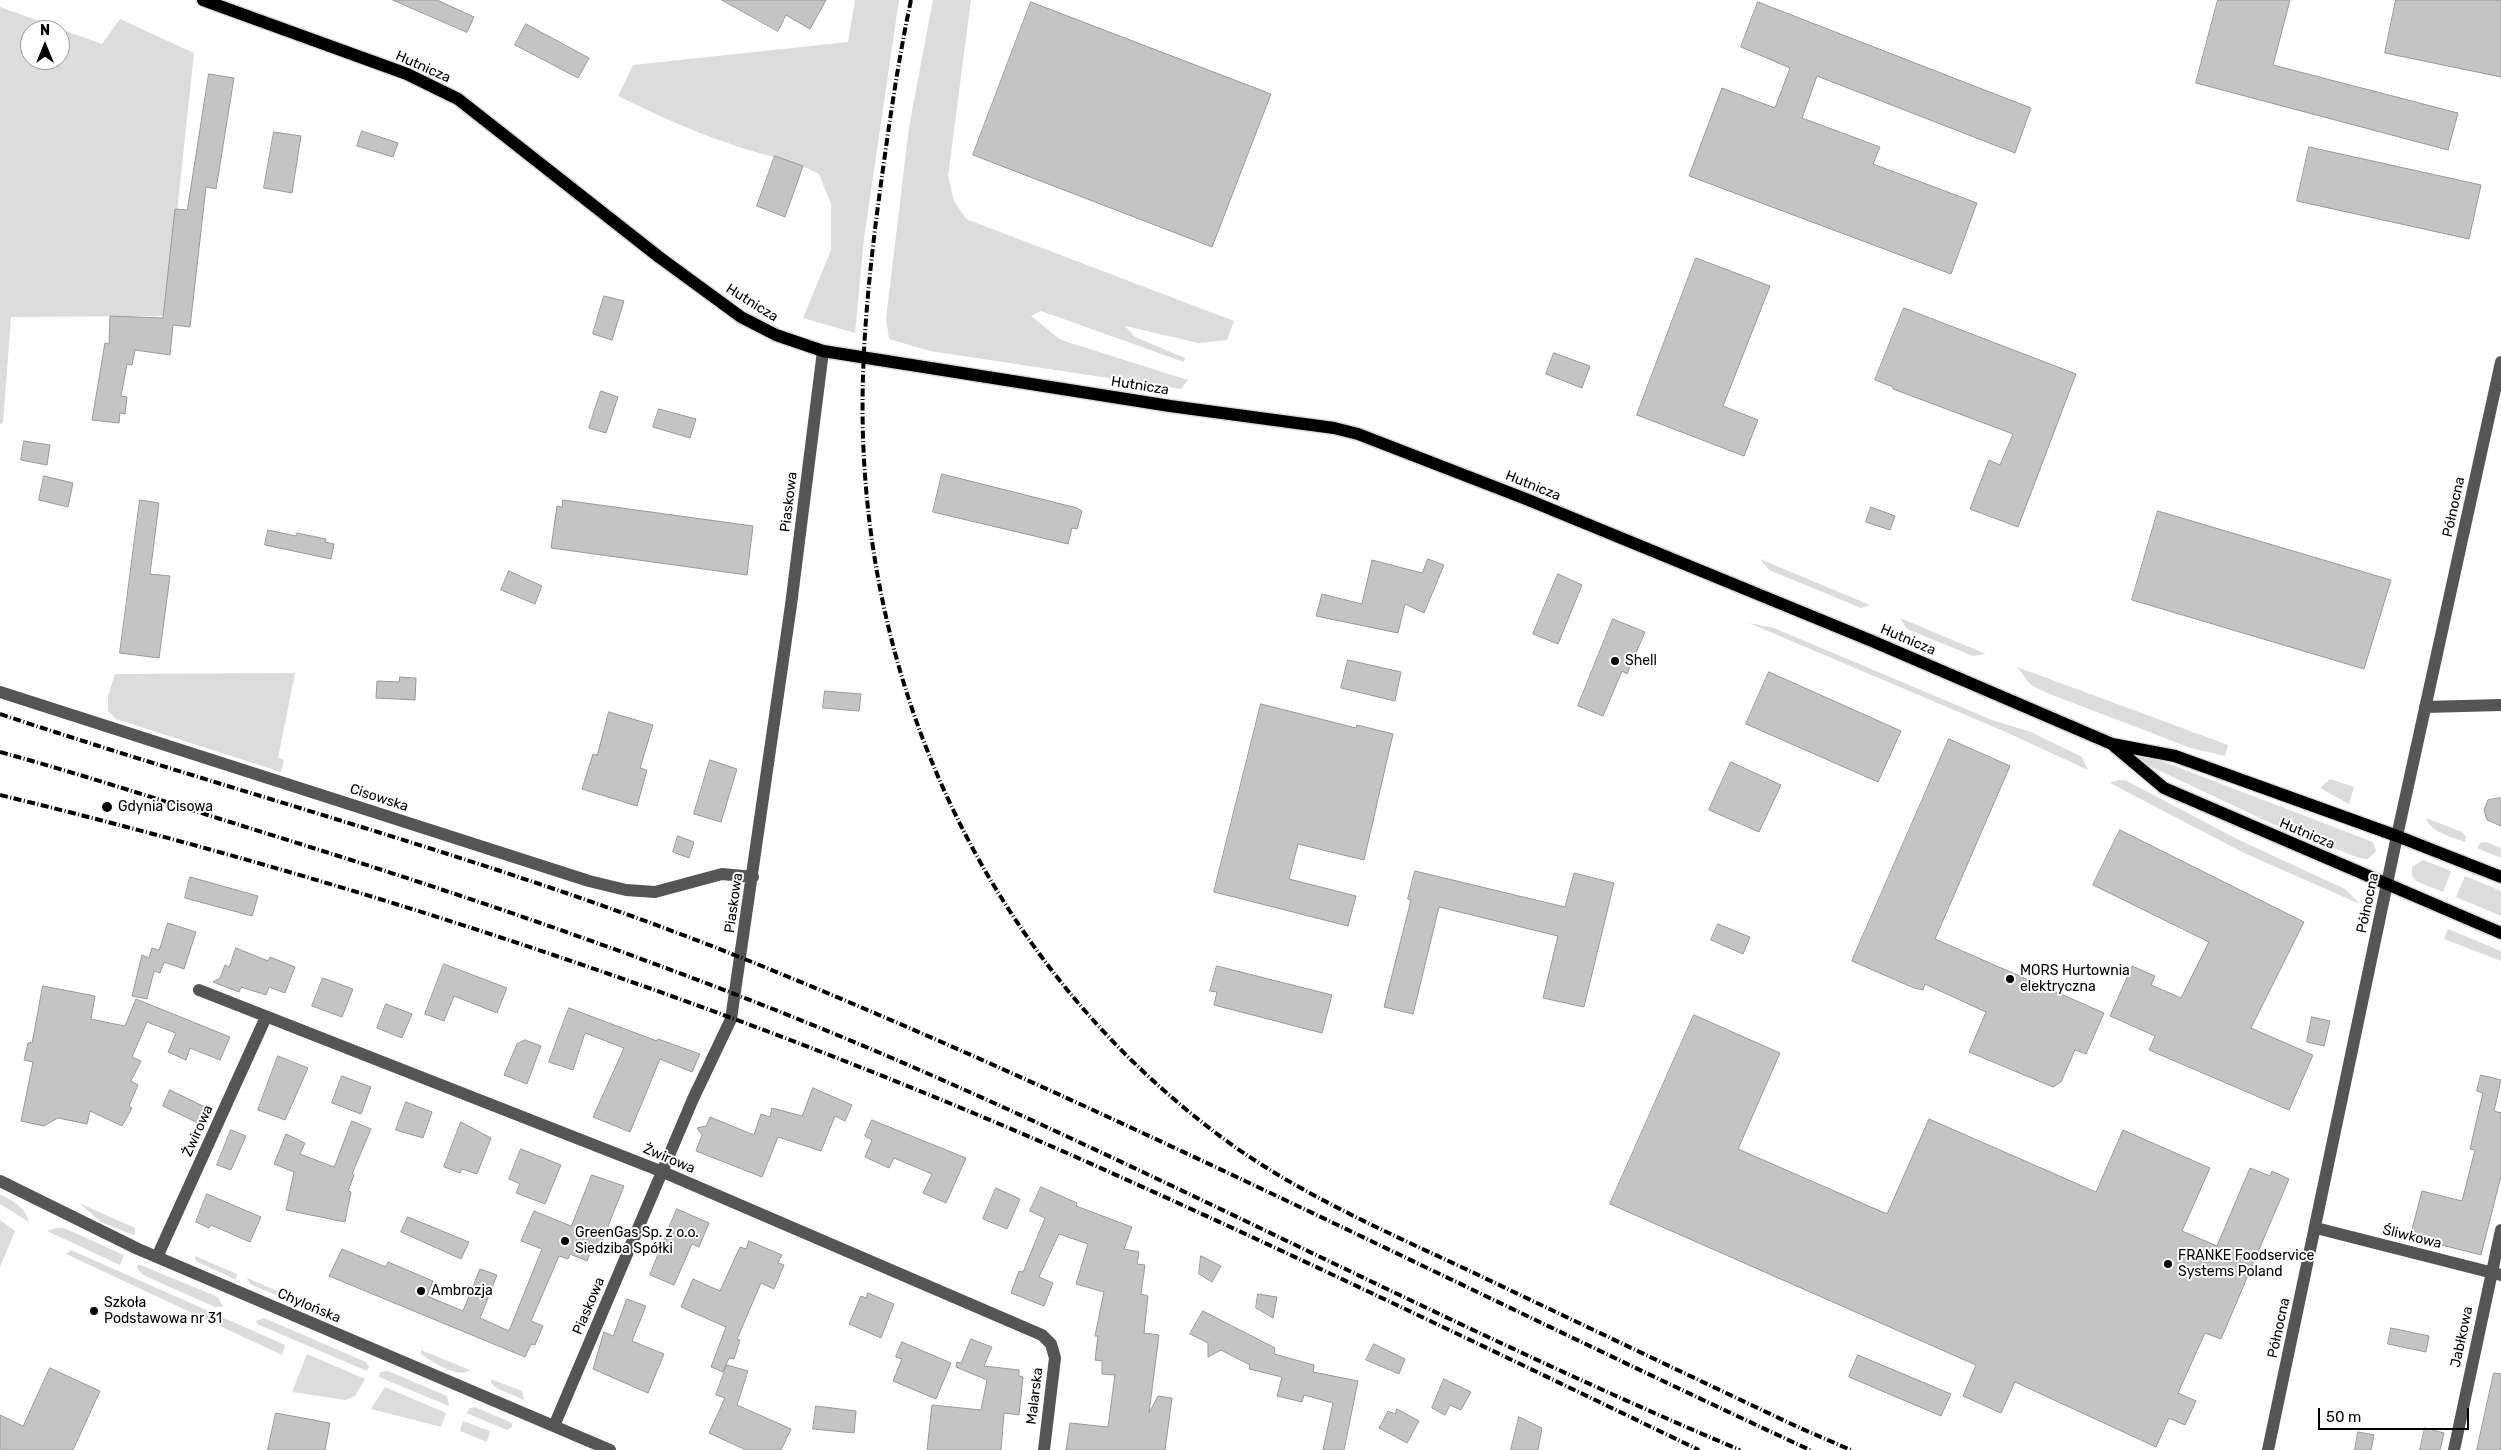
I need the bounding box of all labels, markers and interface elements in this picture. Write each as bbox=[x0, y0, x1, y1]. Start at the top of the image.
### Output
north arrow bbox=[20, 20, 70, 70]
text: N bbox=[40, 22, 50, 39]
street label: Hutnicza bbox=[393, 47, 453, 87]
street label: Hutnicza bbox=[723, 280, 781, 326]
street label: Hutnicza bbox=[1110, 373, 1170, 399]
street label: Hutnicza bbox=[1503, 467, 1563, 505]
street label: Piaskowa bbox=[777, 471, 801, 533]
street label: Północna bbox=[2439, 475, 2469, 539]
street label: Hutnicza bbox=[1878, 621, 1938, 659]
place label: Shell bbox=[1625, 653, 1657, 669]
marker: Shell bbox=[1609, 655, 1621, 667]
street label: Cisowska bbox=[348, 781, 410, 815]
place label: Gdynia Cisowa bbox=[118, 799, 213, 815]
marker: Gdynia Cisowa bbox=[100, 800, 114, 814]
street label: Hutnicza bbox=[2277, 815, 2337, 853]
street label: Północna bbox=[2353, 871, 2383, 935]
street label: Piaskowa bbox=[721, 872, 747, 934]
place label: MORS Hurtownia elektryczna bbox=[2020, 963, 2130, 996]
marker: MORS Hurtownia elektryczna bbox=[2004, 973, 2016, 985]
street label: Żwirowa bbox=[179, 1103, 217, 1159]
street label: Żwirowa bbox=[641, 1141, 697, 1177]
street label: Śliwkowa bbox=[2381, 1222, 2443, 1252]
place label: GreenGas Sp. z o.o. Siedziba Spółki bbox=[575, 1225, 699, 1258]
marker: GreenGas Sp. z o.o. Siedziba Spółki bbox=[559, 1235, 571, 1247]
place label: FRANKE Foodservice Systems Poland bbox=[2178, 1248, 2314, 1280]
marker: FRANKE Foodservice Systems Poland bbox=[2162, 1258, 2174, 1270]
street label: Piaskowa bbox=[569, 1275, 609, 1337]
place label: Ambrozja bbox=[431, 1283, 493, 1299]
street label: Chylońska bbox=[275, 1285, 343, 1327]
marker: Ambrozja bbox=[415, 1285, 427, 1297]
place label: Szkoła Podstawowa nr 31 bbox=[104, 1295, 222, 1328]
street label: Północna bbox=[2264, 1296, 2294, 1360]
marker: Szkoła Podstawowa nr 31 bbox=[88, 1305, 100, 1317]
street label: Jabłkowa bbox=[2447, 1305, 2477, 1369]
street label: Malarska bbox=[1023, 1367, 1047, 1425]
scale bar bbox=[2321, 1398, 2472, 1430]
text: 50 m bbox=[2326, 1408, 2361, 1426]

